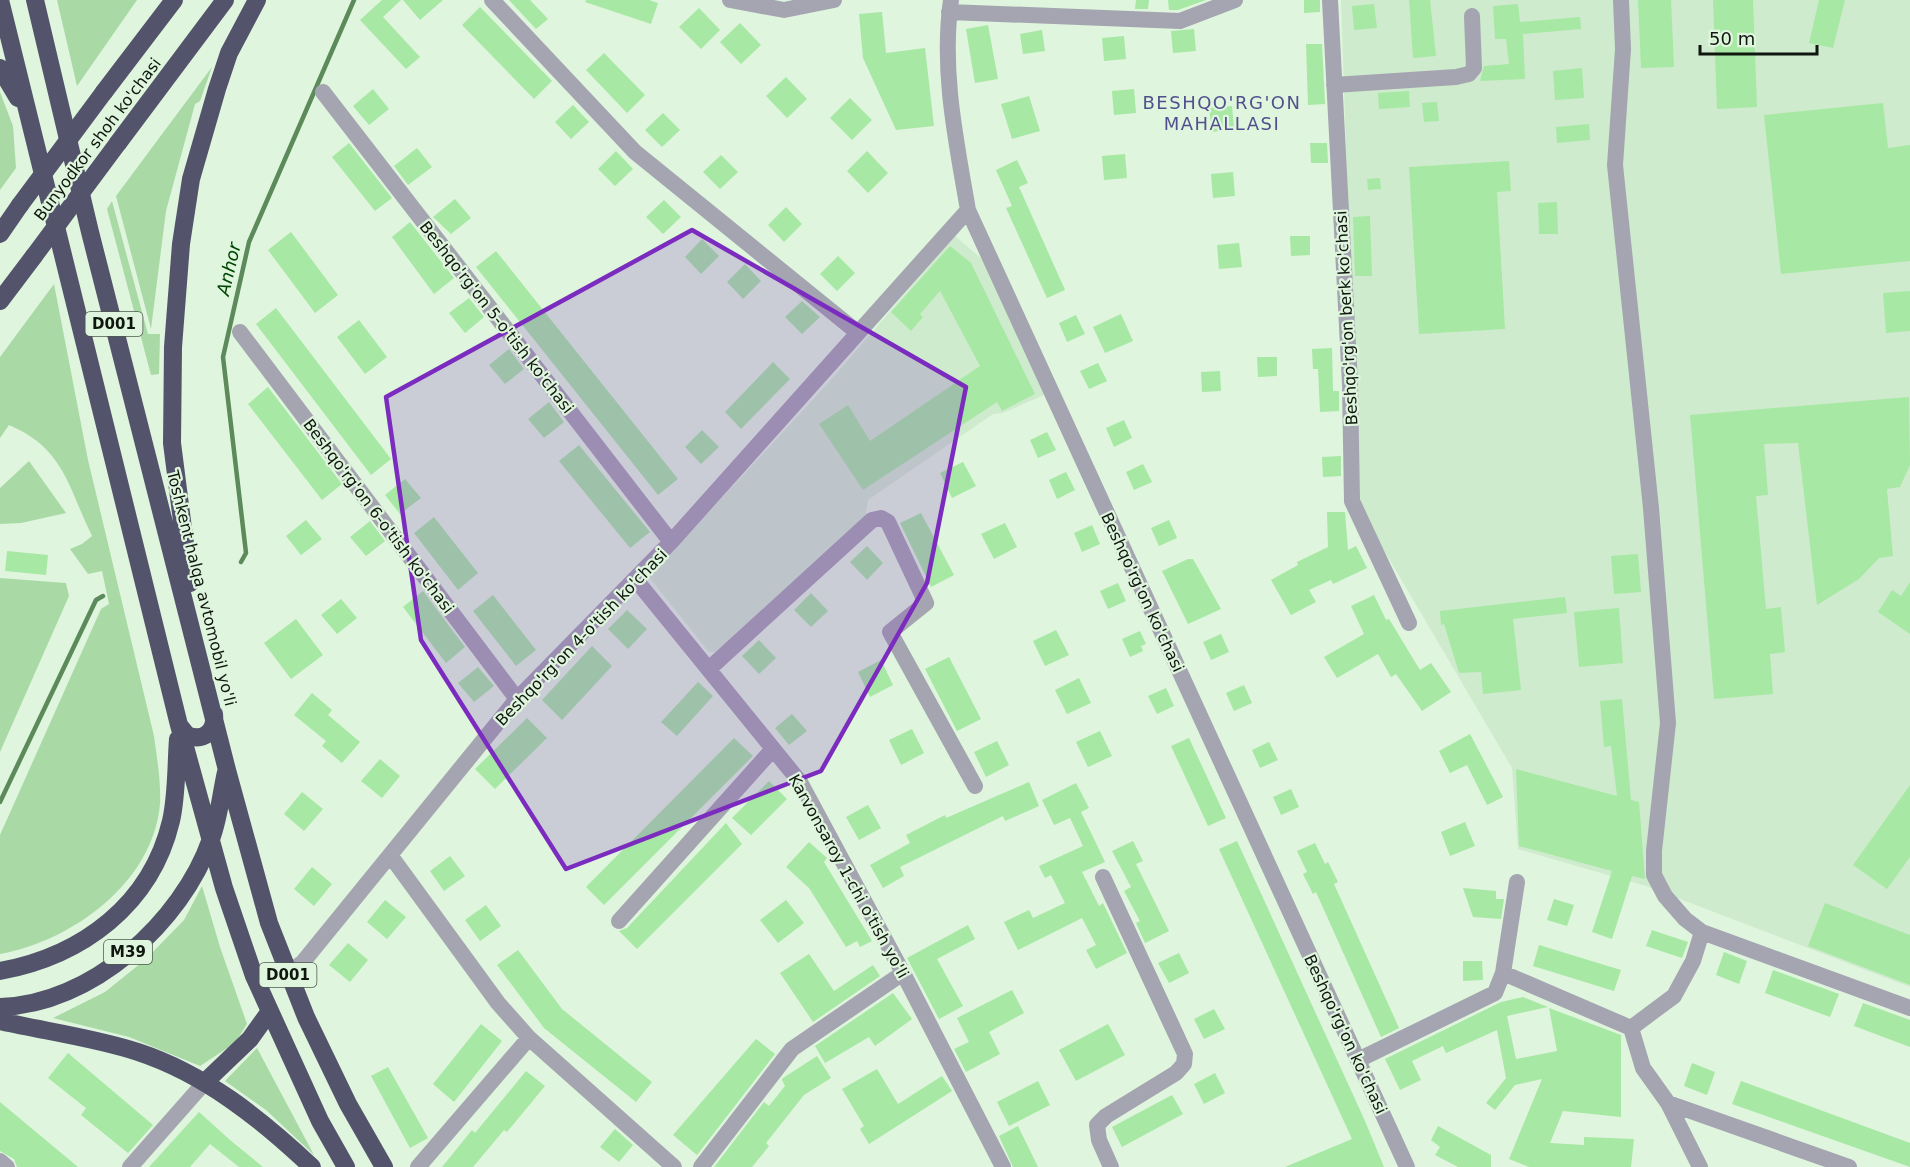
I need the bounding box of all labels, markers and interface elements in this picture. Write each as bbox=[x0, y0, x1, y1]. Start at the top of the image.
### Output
scale bar bbox=[1700, 18, 1817, 56]
text: 50 m bbox=[1709, 28, 1755, 49]
street label: Bunyodkor shoh ko'chasi bbox=[30, 54, 165, 224]
district label: BESHQO'RG'ON MAHALLASI bbox=[1142, 92, 1302, 134]
street label: Beshqo'rg'on berk ko'chasi bbox=[1331, 210, 1362, 426]
street label: Beshqo'rg'on 5-o'tish ko'chasi bbox=[416, 217, 578, 417]
water label: Anhor bbox=[212, 239, 245, 298]
road number: D001 bbox=[86, 312, 142, 336]
street label: Beshqo'rg'on 6-o'tish ko'chasi bbox=[299, 415, 458, 617]
street label: Toshkent halqa avtomobil yo'li bbox=[163, 467, 240, 708]
street label: Beshqo'rg'on ko'chasi bbox=[1097, 509, 1188, 675]
street label: Beshqo'rg'on 4-o'tish ko'chasi bbox=[492, 545, 671, 730]
street label: Karvonsaroy 1-chi o'tish yo'li bbox=[784, 771, 913, 981]
road number: M39 bbox=[104, 940, 152, 964]
street label: Beshqo'rg'on ko'chasi bbox=[1300, 951, 1391, 1117]
road number: D001 bbox=[260, 963, 316, 987]

